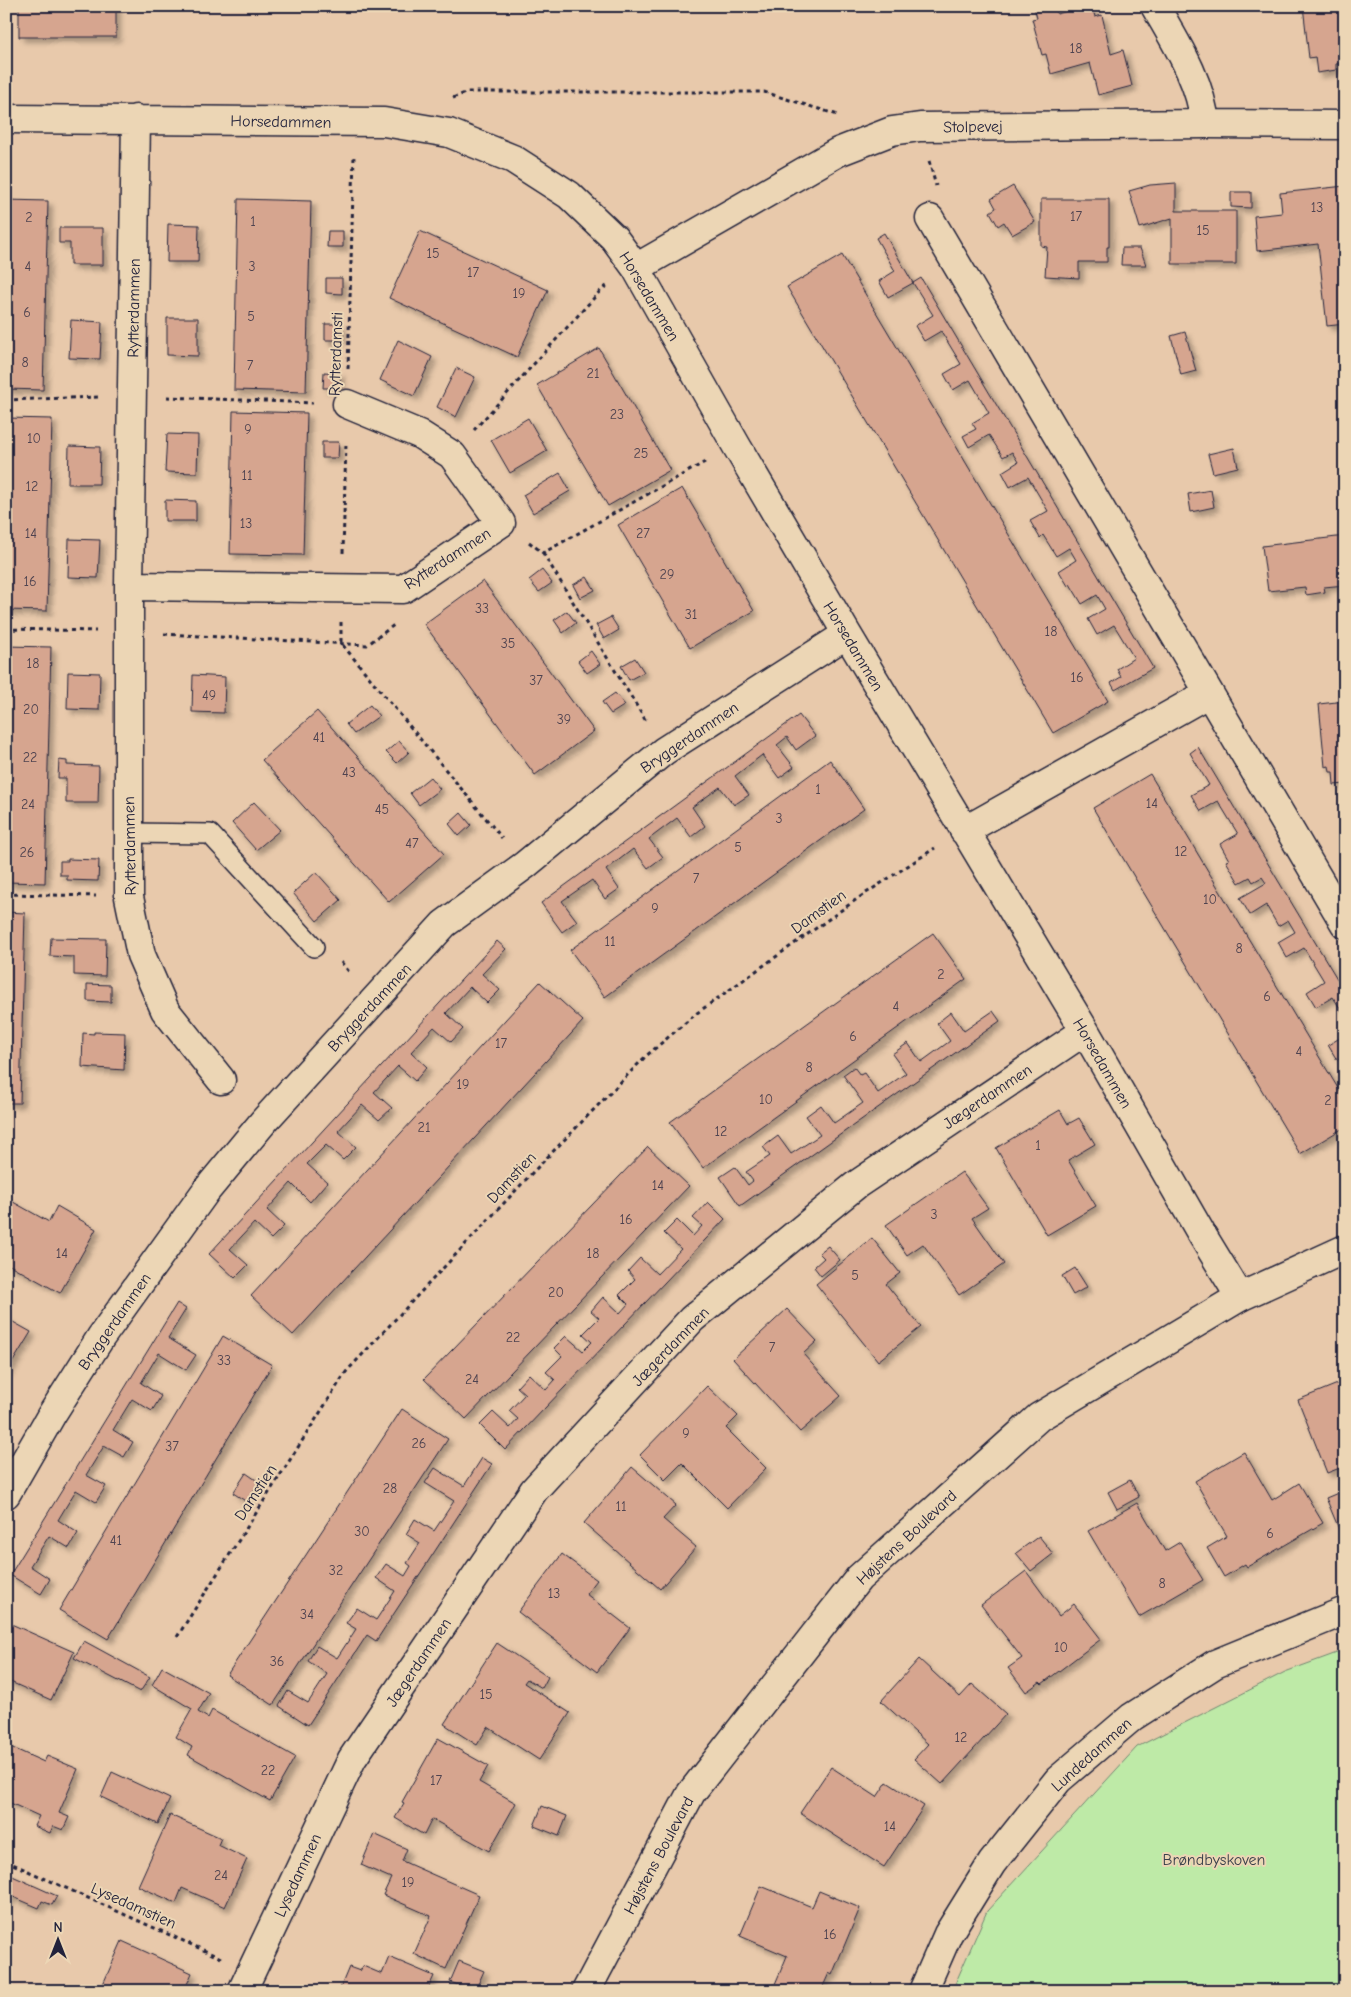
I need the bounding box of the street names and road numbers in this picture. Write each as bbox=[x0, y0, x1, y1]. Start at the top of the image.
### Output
street label: Horsedammen bbox=[230, 112, 332, 132]
street label: Stolpevej bbox=[943, 117, 1003, 137]
street label: Horsedammen bbox=[615, 249, 683, 344]
street label: Rytterdammen bbox=[124, 258, 144, 358]
street label: Rytterdamsti bbox=[326, 312, 346, 396]
street label: Rytterdammen bbox=[401, 524, 494, 593]
street label: Horsedammen bbox=[819, 599, 887, 694]
street label: Bryggerdammen bbox=[637, 698, 742, 777]
street label: Rytterdammen bbox=[120, 796, 140, 896]
street label: Damstien bbox=[788, 886, 849, 938]
street label: Bryggerdammen bbox=[324, 960, 415, 1056]
street label: Horsedammen bbox=[1069, 1015, 1135, 1112]
street label: Jægerdammen bbox=[940, 1061, 1035, 1133]
street label: Damstien bbox=[484, 1148, 540, 1207]
street label: Bryggerdammen bbox=[75, 1270, 155, 1373]
street label: Jægerdammen bbox=[629, 1303, 713, 1390]
street label: Damstien bbox=[231, 1461, 281, 1524]
street label: Højstens Boulevard bbox=[853, 1487, 961, 1589]
street label: Jægerdammen bbox=[383, 1615, 455, 1710]
street label: Lundedammen bbox=[1048, 1714, 1135, 1795]
street label: Højstens Boulevard bbox=[620, 1794, 697, 1917]
street label: Lysedammen bbox=[271, 1831, 325, 1920]
street label: Lysedamstien bbox=[88, 1879, 179, 1933]

